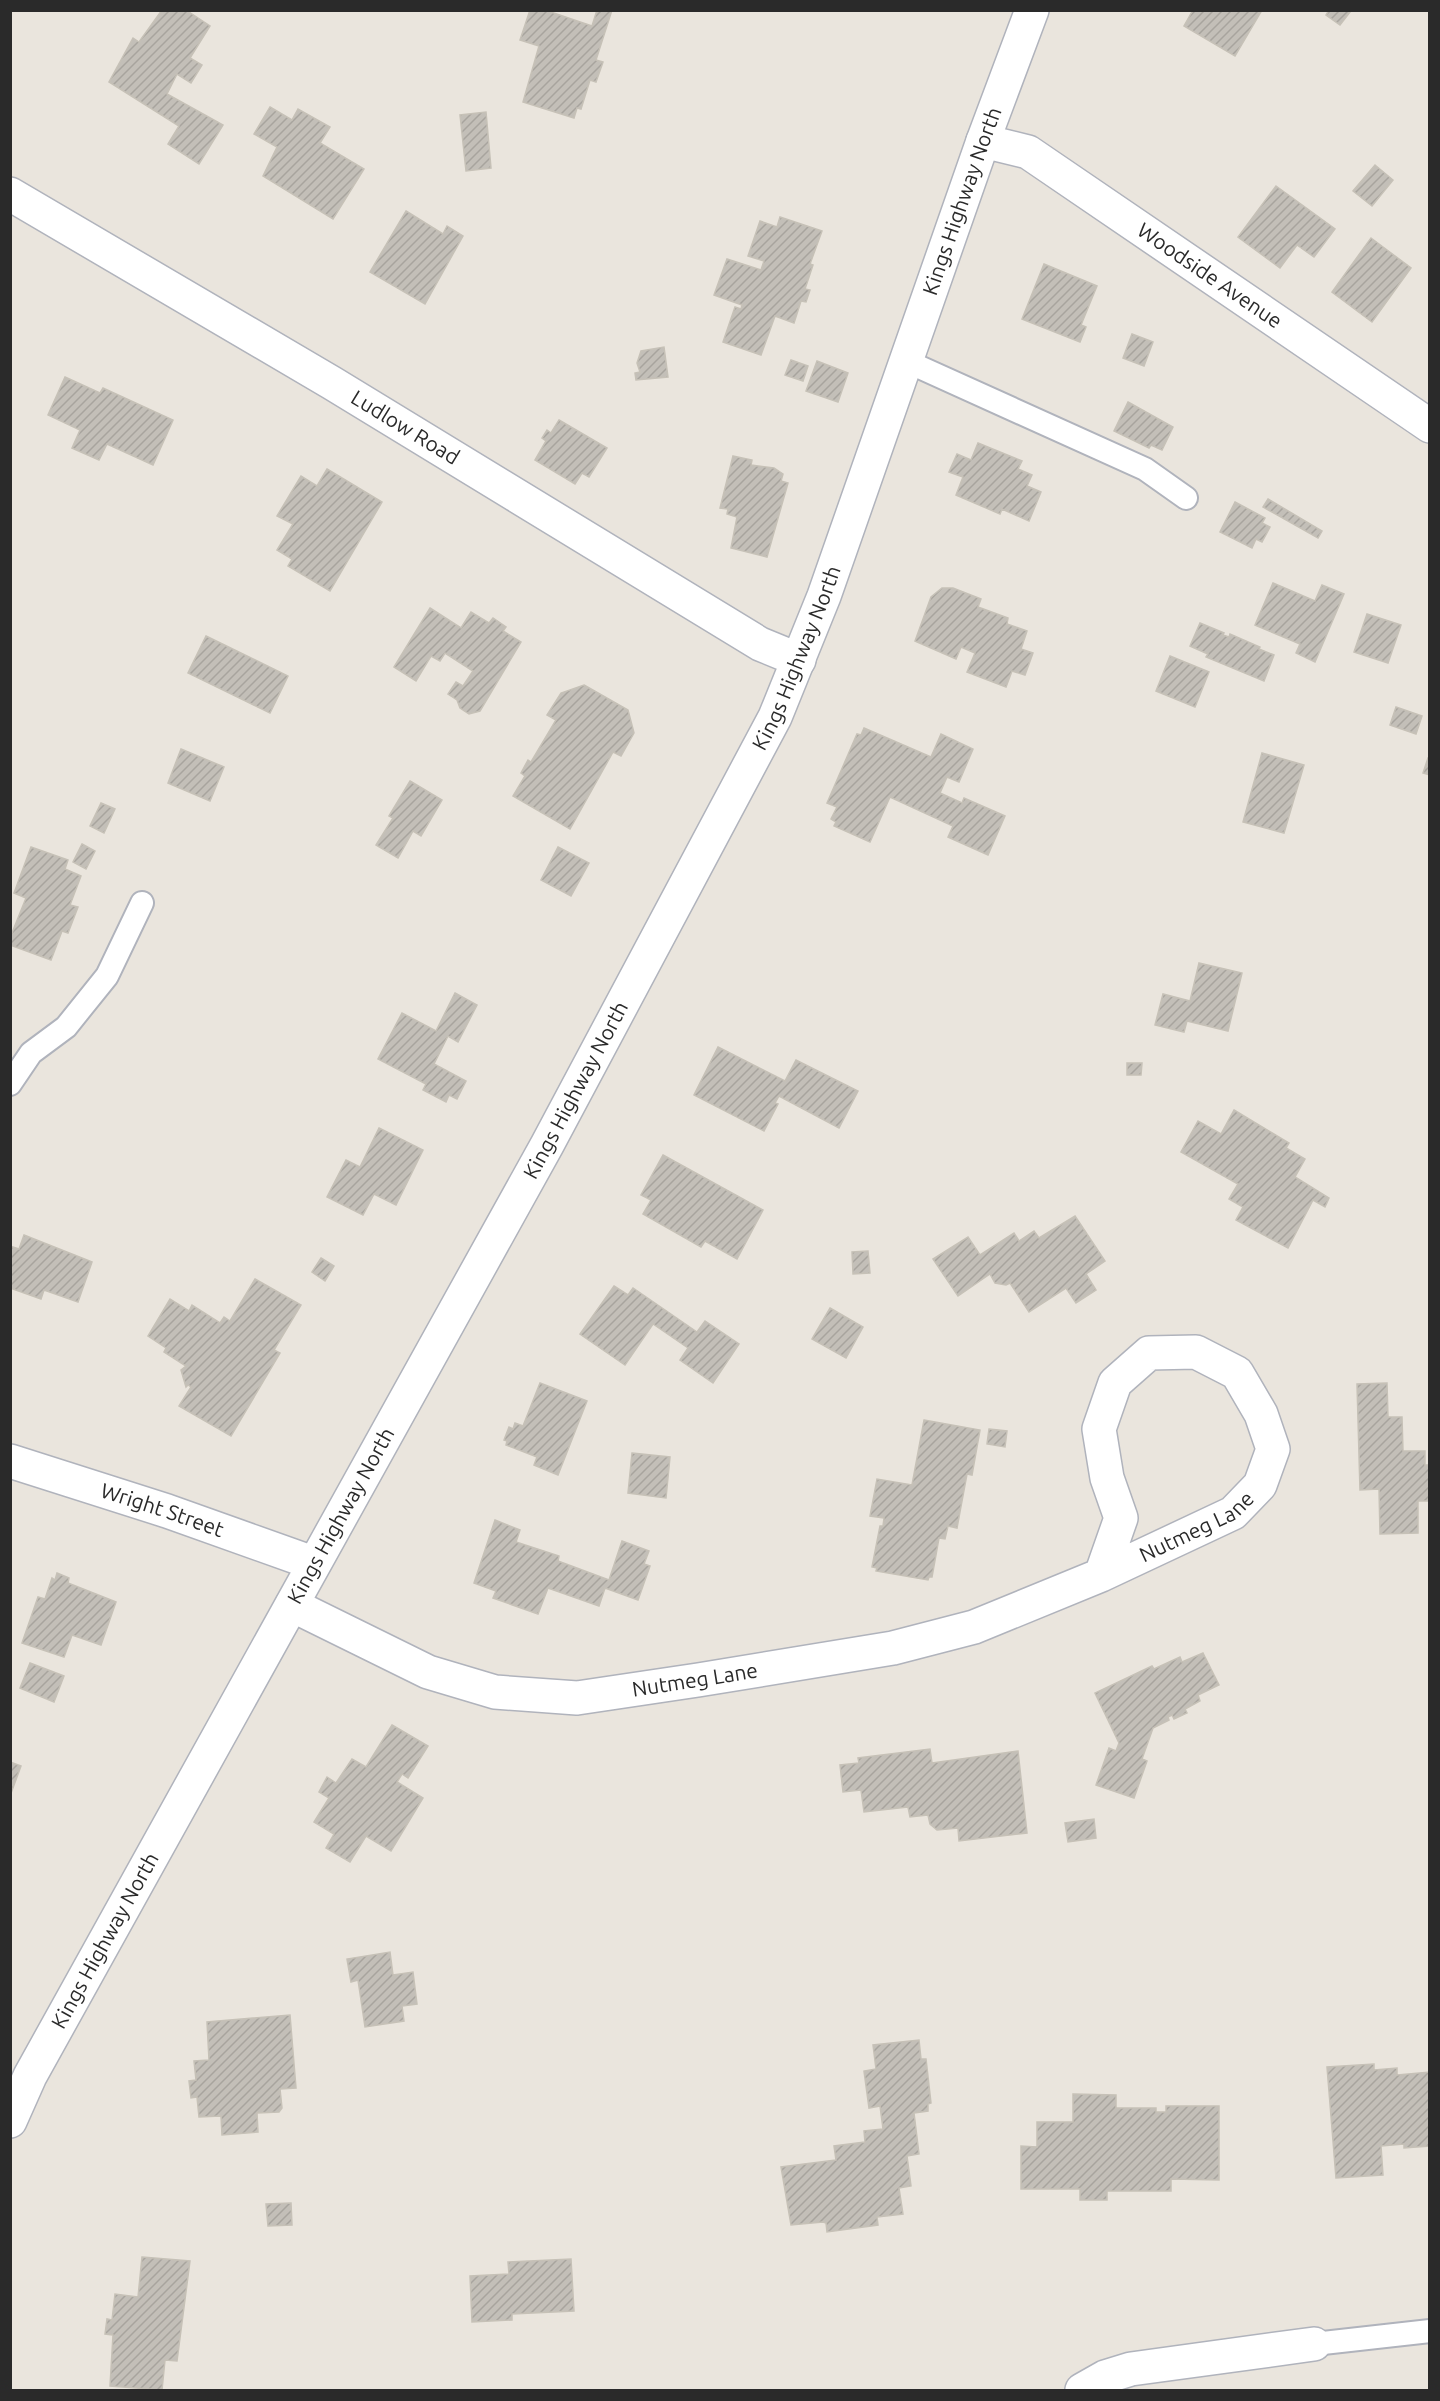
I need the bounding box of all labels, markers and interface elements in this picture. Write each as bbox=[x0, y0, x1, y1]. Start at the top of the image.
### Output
street label: Kings Highway North bbox=[917, 103, 1006, 298]
street label: Woodside Avenue bbox=[1133, 217, 1287, 333]
street label: Ludlow Road bbox=[347, 385, 464, 469]
street label: Kings Highway North bbox=[747, 562, 845, 754]
street label: Kings Highway North bbox=[518, 997, 632, 1183]
street label: Kings Highway North bbox=[282, 1423, 399, 1608]
street label: Wright Street bbox=[98, 1478, 227, 1541]
street label: Nutmeg Lane bbox=[1135, 1486, 1258, 1566]
street label: Nutmeg Lane bbox=[630, 1657, 759, 1701]
street label: Kings Highway North bbox=[46, 1848, 163, 2032]

